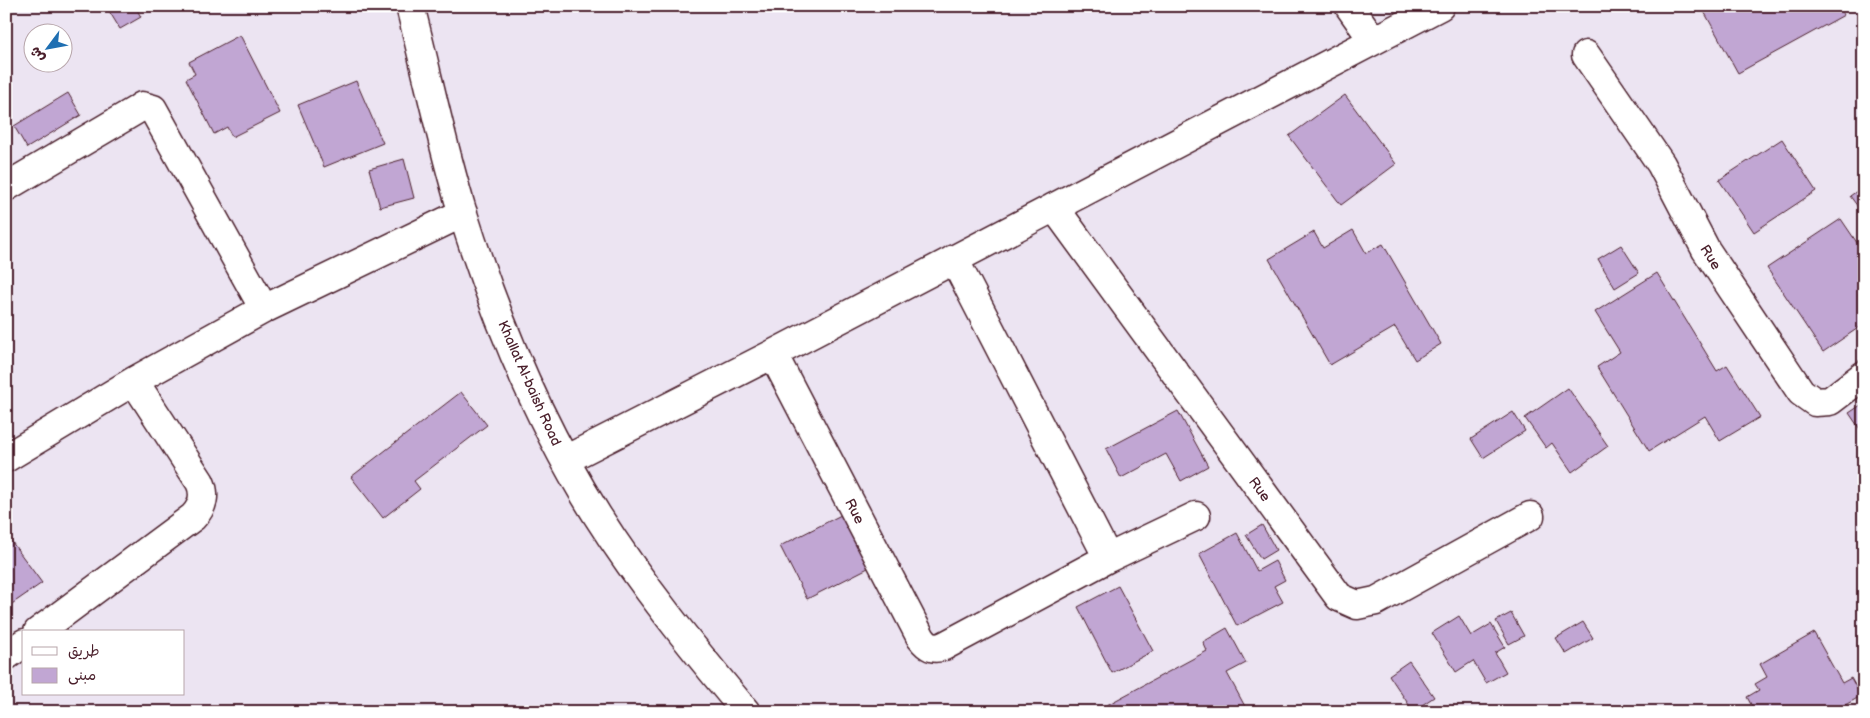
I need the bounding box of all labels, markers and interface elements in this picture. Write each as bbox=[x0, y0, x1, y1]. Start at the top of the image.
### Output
north arrow bbox=[22, 22, 72, 72]
text: ش bbox=[26, 44, 49, 66]
street label: Rue bbox=[1696, 242, 1725, 273]
street label: Khallat Al-baish Road bbox=[494, 318, 565, 448]
street label: Rue bbox=[1245, 474, 1274, 505]
street label: Rue bbox=[841, 496, 868, 527]
legend bbox=[22, 630, 185, 696]
text: طريق bbox=[68, 642, 100, 661]
text: مبنى bbox=[68, 666, 96, 685]

